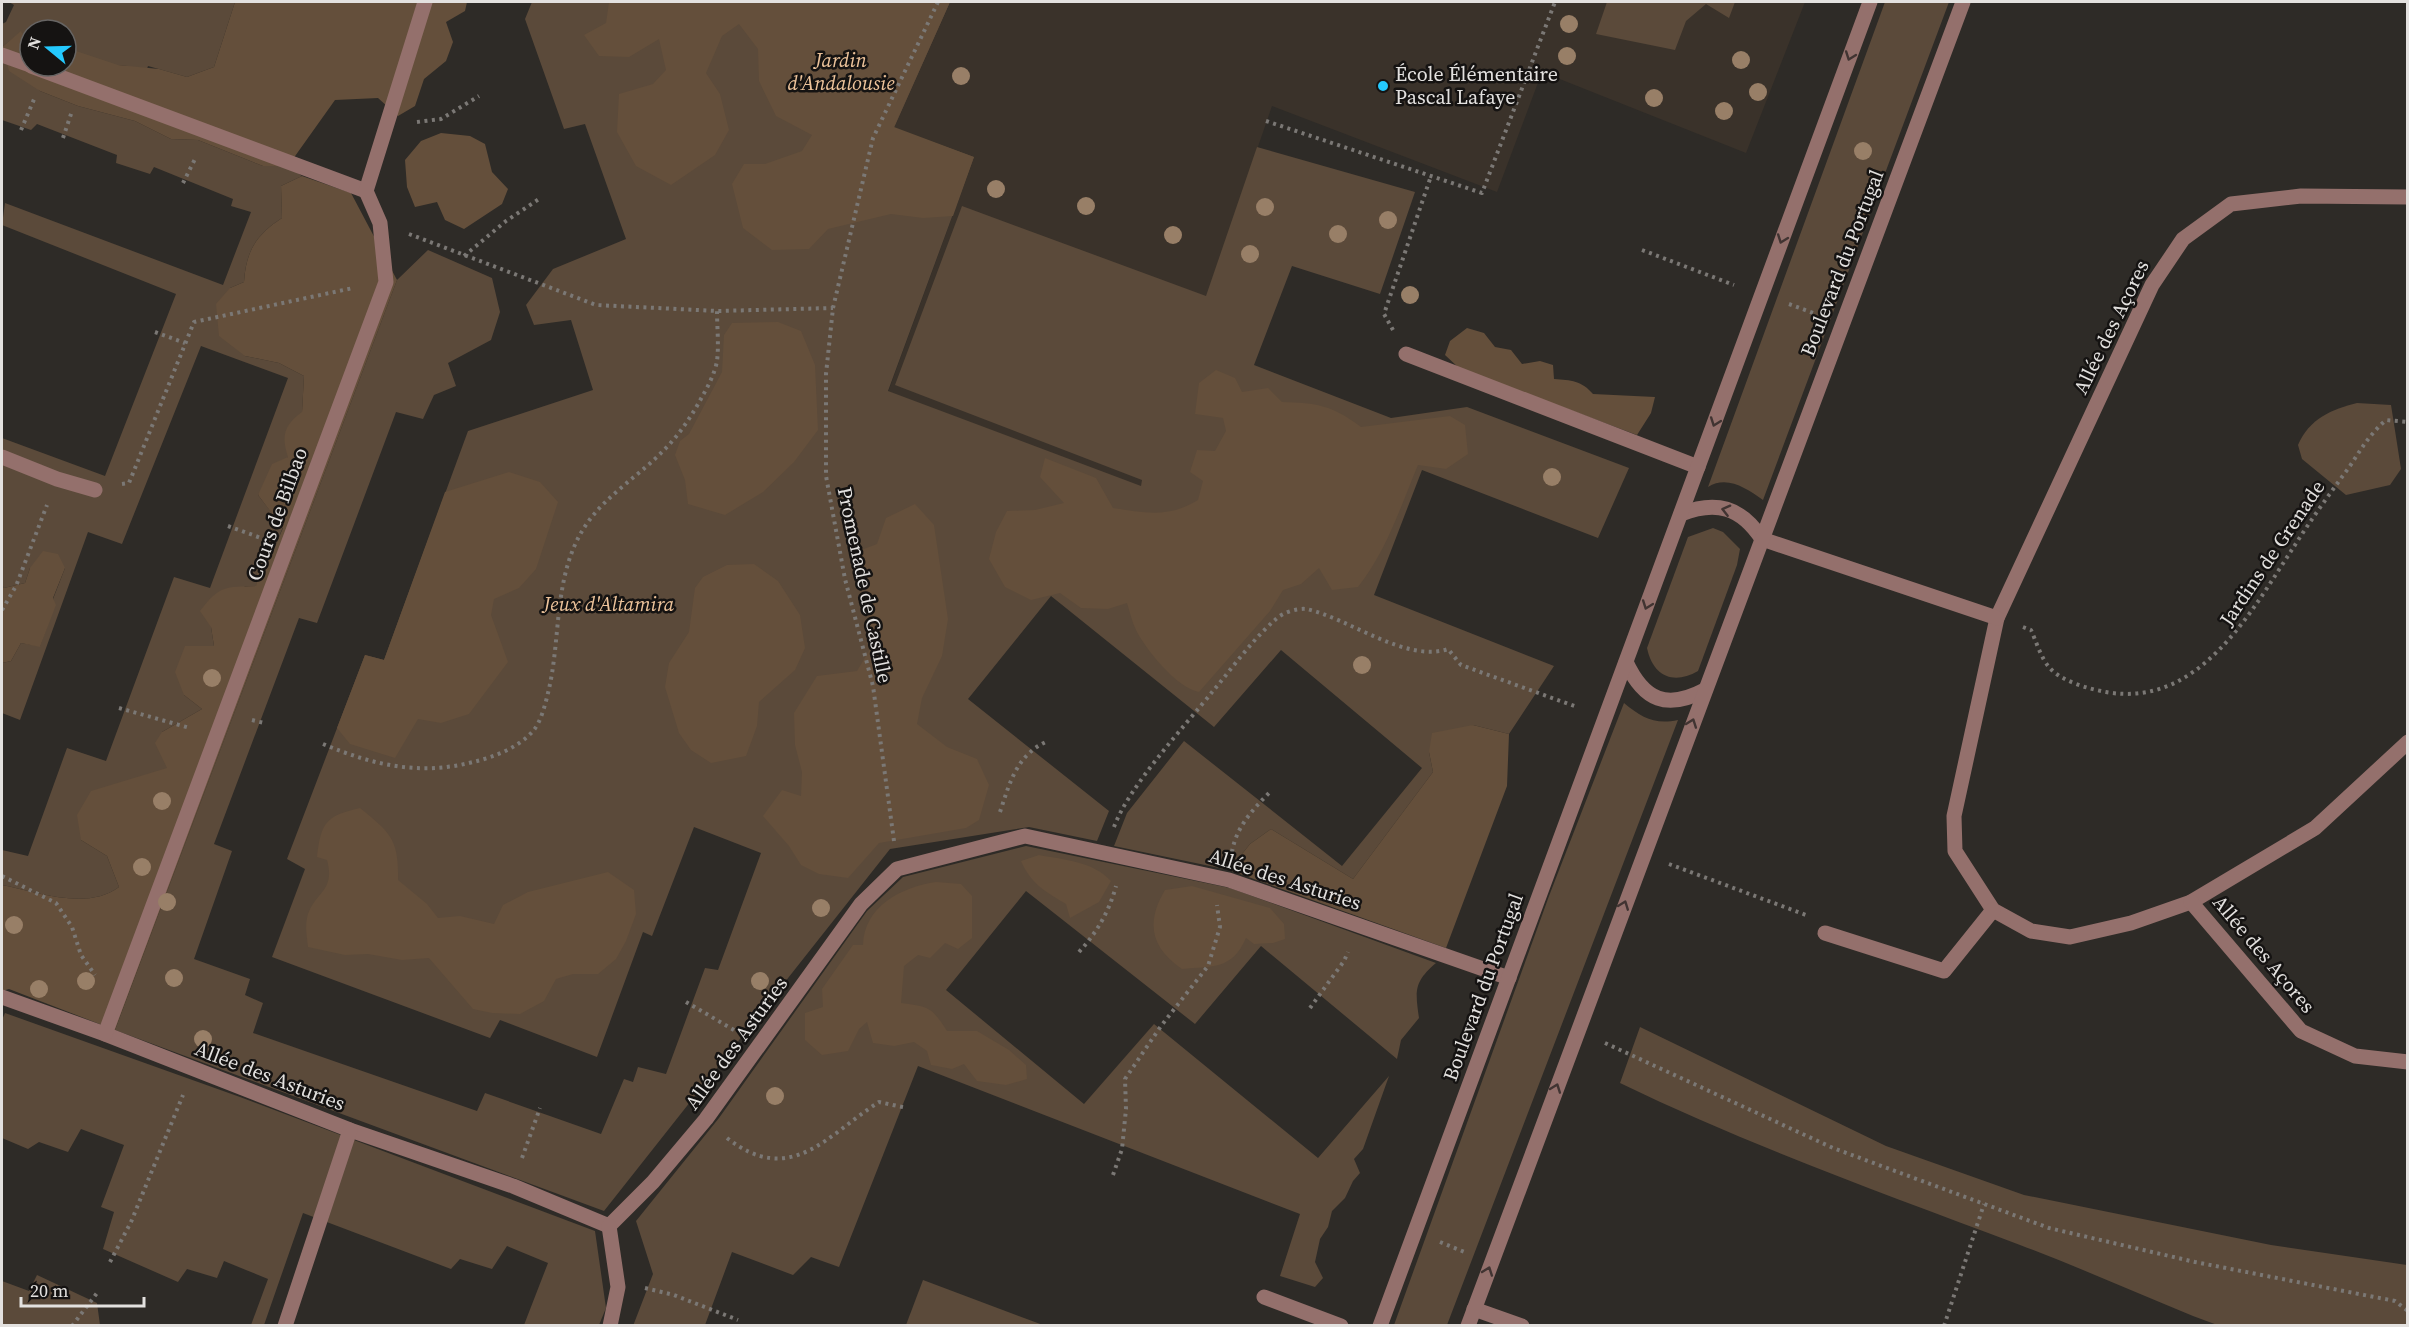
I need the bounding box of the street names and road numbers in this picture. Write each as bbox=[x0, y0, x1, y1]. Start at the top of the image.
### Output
street label: Boulevard du Portugal bbox=[1793, 166, 1891, 360]
street label: Allée des Açores bbox=[2066, 255, 2156, 399]
street label: Cours de Bilbao bbox=[240, 443, 314, 585]
street label: Jardins de Grenade bbox=[2212, 475, 2331, 632]
street label: Promenade de Castille bbox=[831, 484, 899, 686]
street label: Allée des Asturies bbox=[1205, 841, 1365, 917]
street label: Boulevard du Portugal bbox=[1436, 889, 1530, 1085]
street label: Allée des Açores bbox=[2206, 889, 2322, 1019]
street label: Allée des Asturies bbox=[678, 971, 794, 1115]
street label: Allée des Asturies bbox=[191, 1035, 349, 1117]

